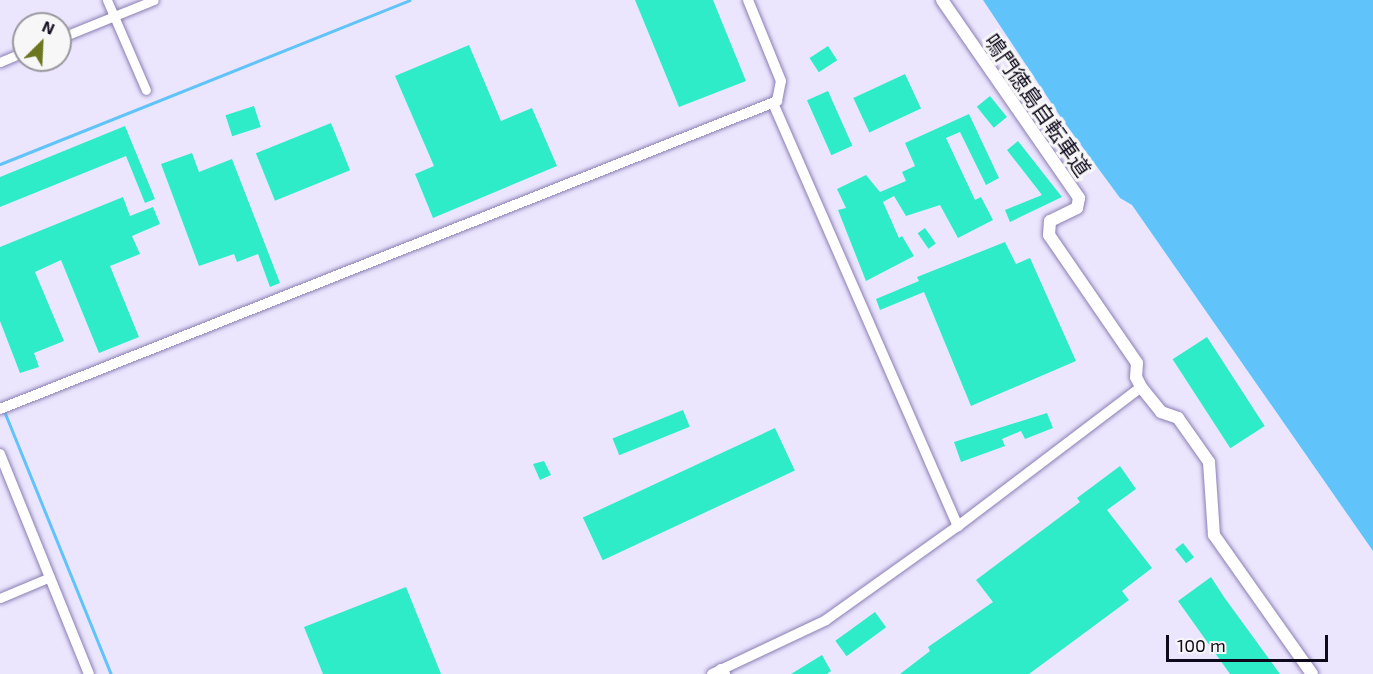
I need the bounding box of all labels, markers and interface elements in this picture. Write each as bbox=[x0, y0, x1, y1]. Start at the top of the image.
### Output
north arrow bbox=[12, 12, 72, 72]
text: N bbox=[40, 16, 58, 38]
street label: 鳴門徳島自転車道 bbox=[979, 29, 1097, 181]
scale bar bbox=[1169, 623, 1331, 661]
text: 100 m bbox=[1177, 634, 1226, 656]

